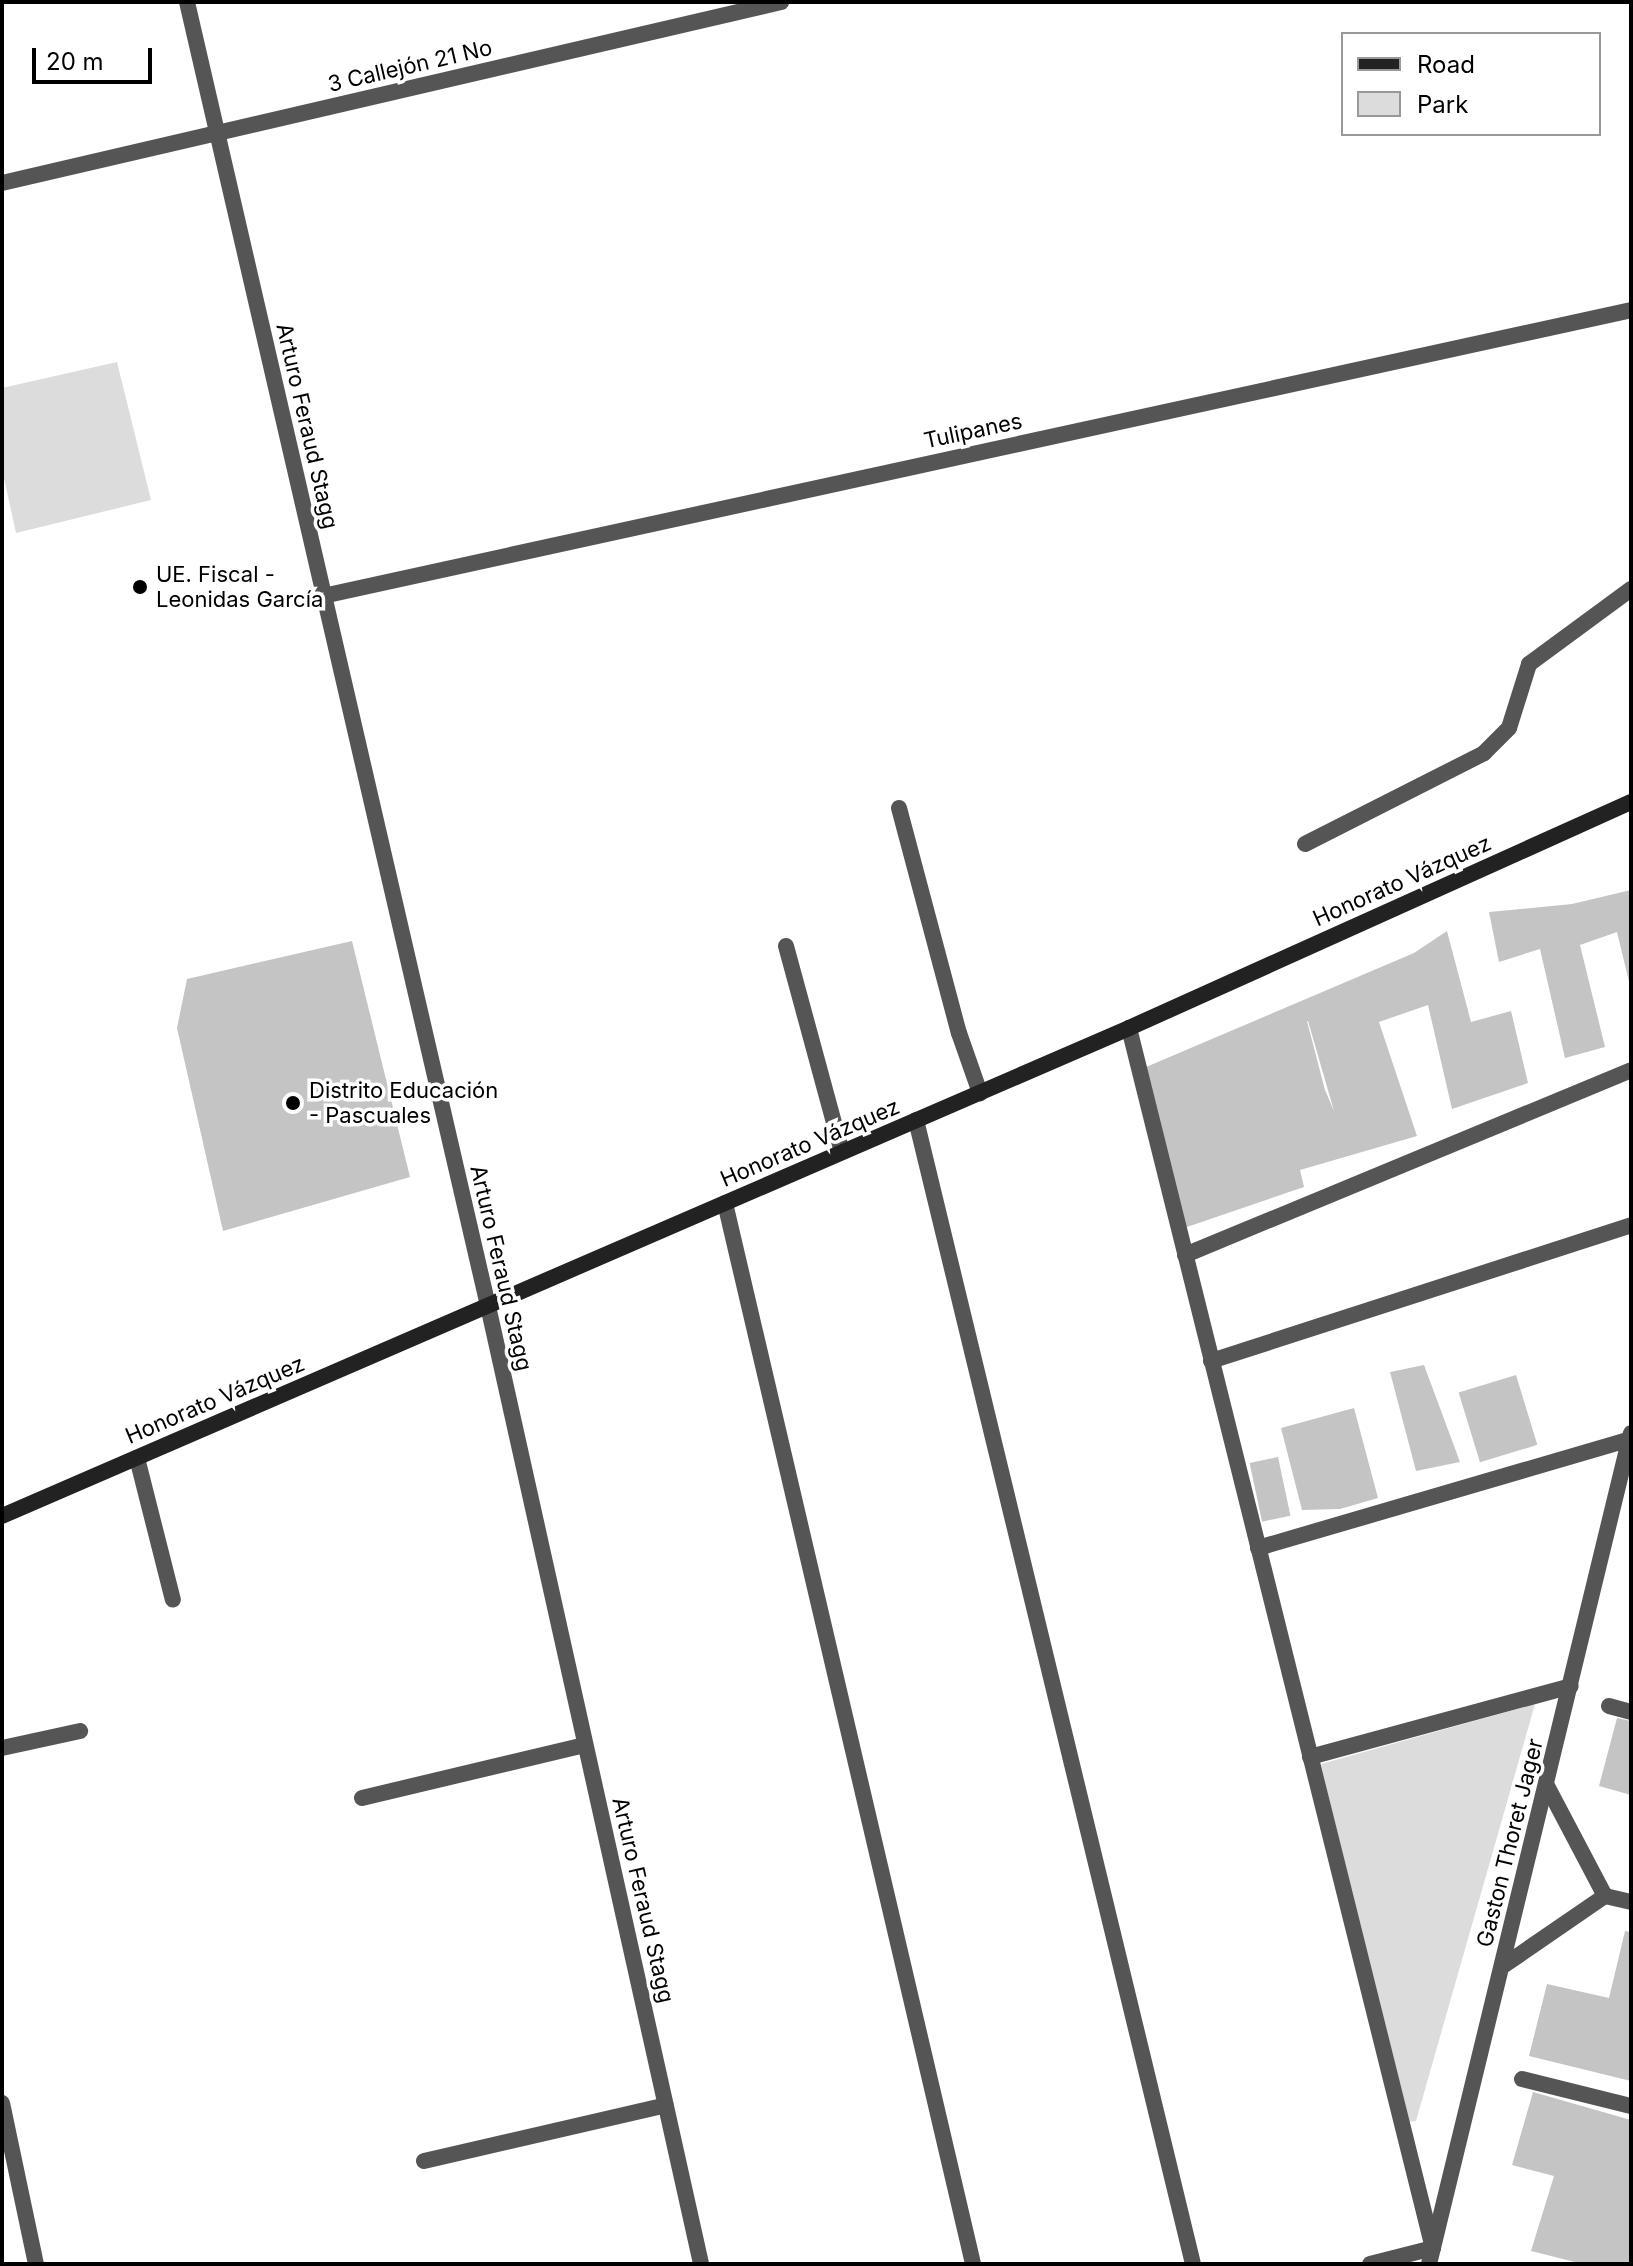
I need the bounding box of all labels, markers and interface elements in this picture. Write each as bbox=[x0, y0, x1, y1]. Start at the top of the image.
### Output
scale bar bbox=[36, 32, 156, 82]
legend bbox=[1341, 32, 1601, 136]
street label: 3 Callejón 21 No bbox=[325, 34, 495, 98]
text: 20 m bbox=[46, 47, 104, 76]
text: Road bbox=[1417, 50, 1475, 79]
text: Park bbox=[1417, 90, 1468, 119]
street label: Arturo Feraud Stagg bbox=[270, 321, 344, 531]
street label: Tulipanes bbox=[921, 408, 1025, 454]
place label: UE. Fiscal - Leonidas García bbox=[156, 561, 323, 612]
marker: UE. Fiscal - Leonidas García bbox=[131, 578, 149, 596]
street label: Honorato Vázquez bbox=[1309, 830, 1495, 932]
place label: Distrito Educación - Pascuales bbox=[309, 1077, 498, 1128]
street label: Honorato Vázquez bbox=[716, 1093, 904, 1193]
marker: Distrito Educación - Pascuales bbox=[284, 1094, 302, 1112]
street label: Arturo Feraud Stagg bbox=[464, 1163, 538, 1373]
street label: Honorato Vázquez bbox=[121, 1350, 309, 1450]
street label: Gaston Thoret Jager bbox=[1471, 1736, 1549, 1950]
street label: Arturo Feraud Stagg bbox=[606, 1795, 680, 2005]

